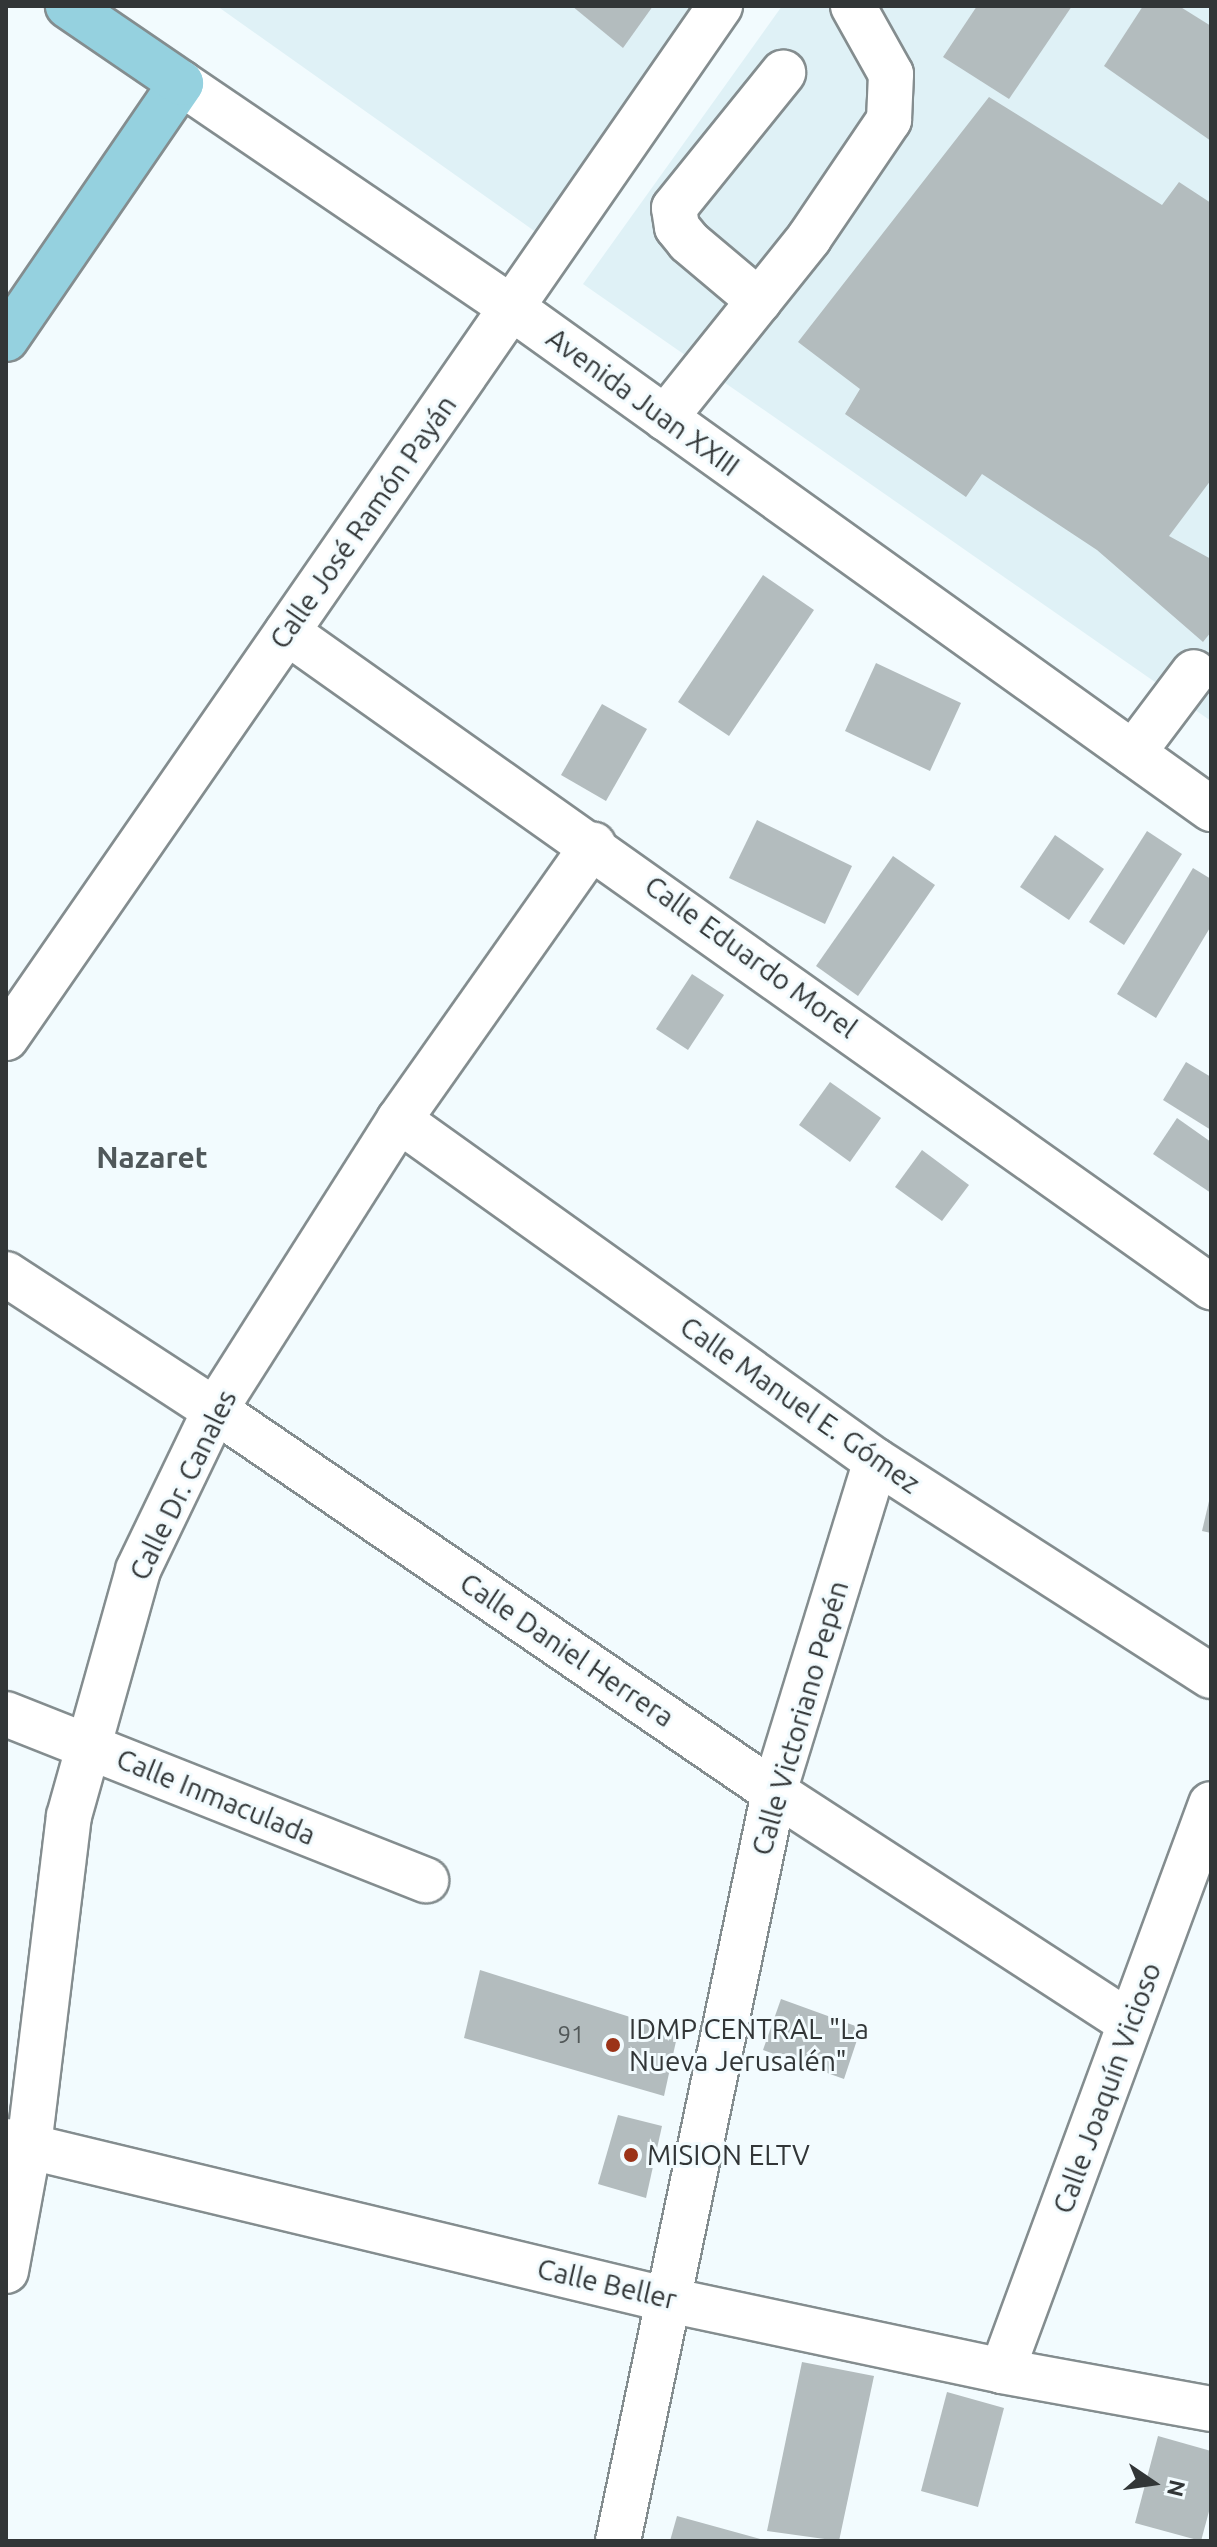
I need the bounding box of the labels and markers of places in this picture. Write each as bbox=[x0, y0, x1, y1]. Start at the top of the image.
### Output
place label: IDMP CENTRAL "La Nueva Jerusalén" bbox=[629, 2012, 869, 2078]
marker: IDMP CENTRAL "La Nueva Jerusalén" bbox=[604, 2036, 622, 2054]
place label: MISION ELTV bbox=[647, 2138, 810, 2172]
marker: MISION ELTV bbox=[622, 2146, 640, 2164]

